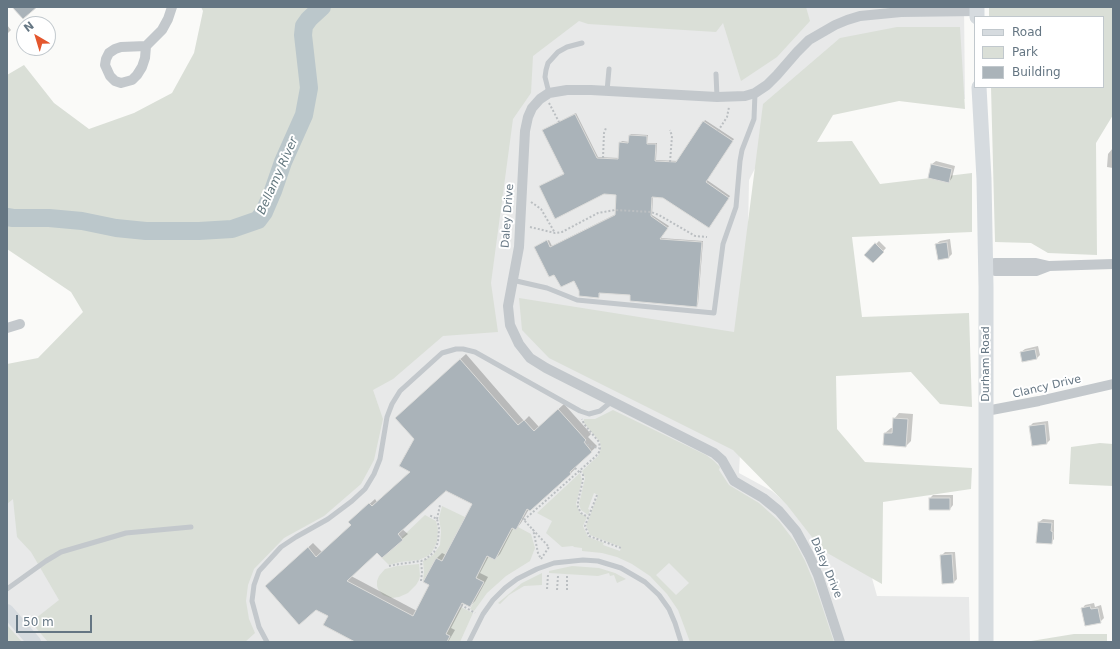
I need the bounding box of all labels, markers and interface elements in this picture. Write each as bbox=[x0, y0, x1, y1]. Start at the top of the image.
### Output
north arrow bbox=[16, 16, 56, 56]
legend bbox=[974, 16, 1104, 88]
text: N bbox=[21, 19, 37, 35]
text: Road bbox=[1012, 25, 1042, 39]
text: Park bbox=[1012, 45, 1038, 59]
text: Building bbox=[1012, 65, 1061, 79]
water label: Bellamy River bbox=[254, 135, 302, 217]
street label: Daley Drive bbox=[499, 183, 517, 249]
street label: Durham Road bbox=[979, 326, 993, 402]
street label: Clancy Drive bbox=[1011, 373, 1083, 401]
street label: Daley Drive bbox=[807, 536, 845, 600]
scale bar bbox=[18, 607, 94, 633]
text: 50 m bbox=[23, 615, 54, 629]

